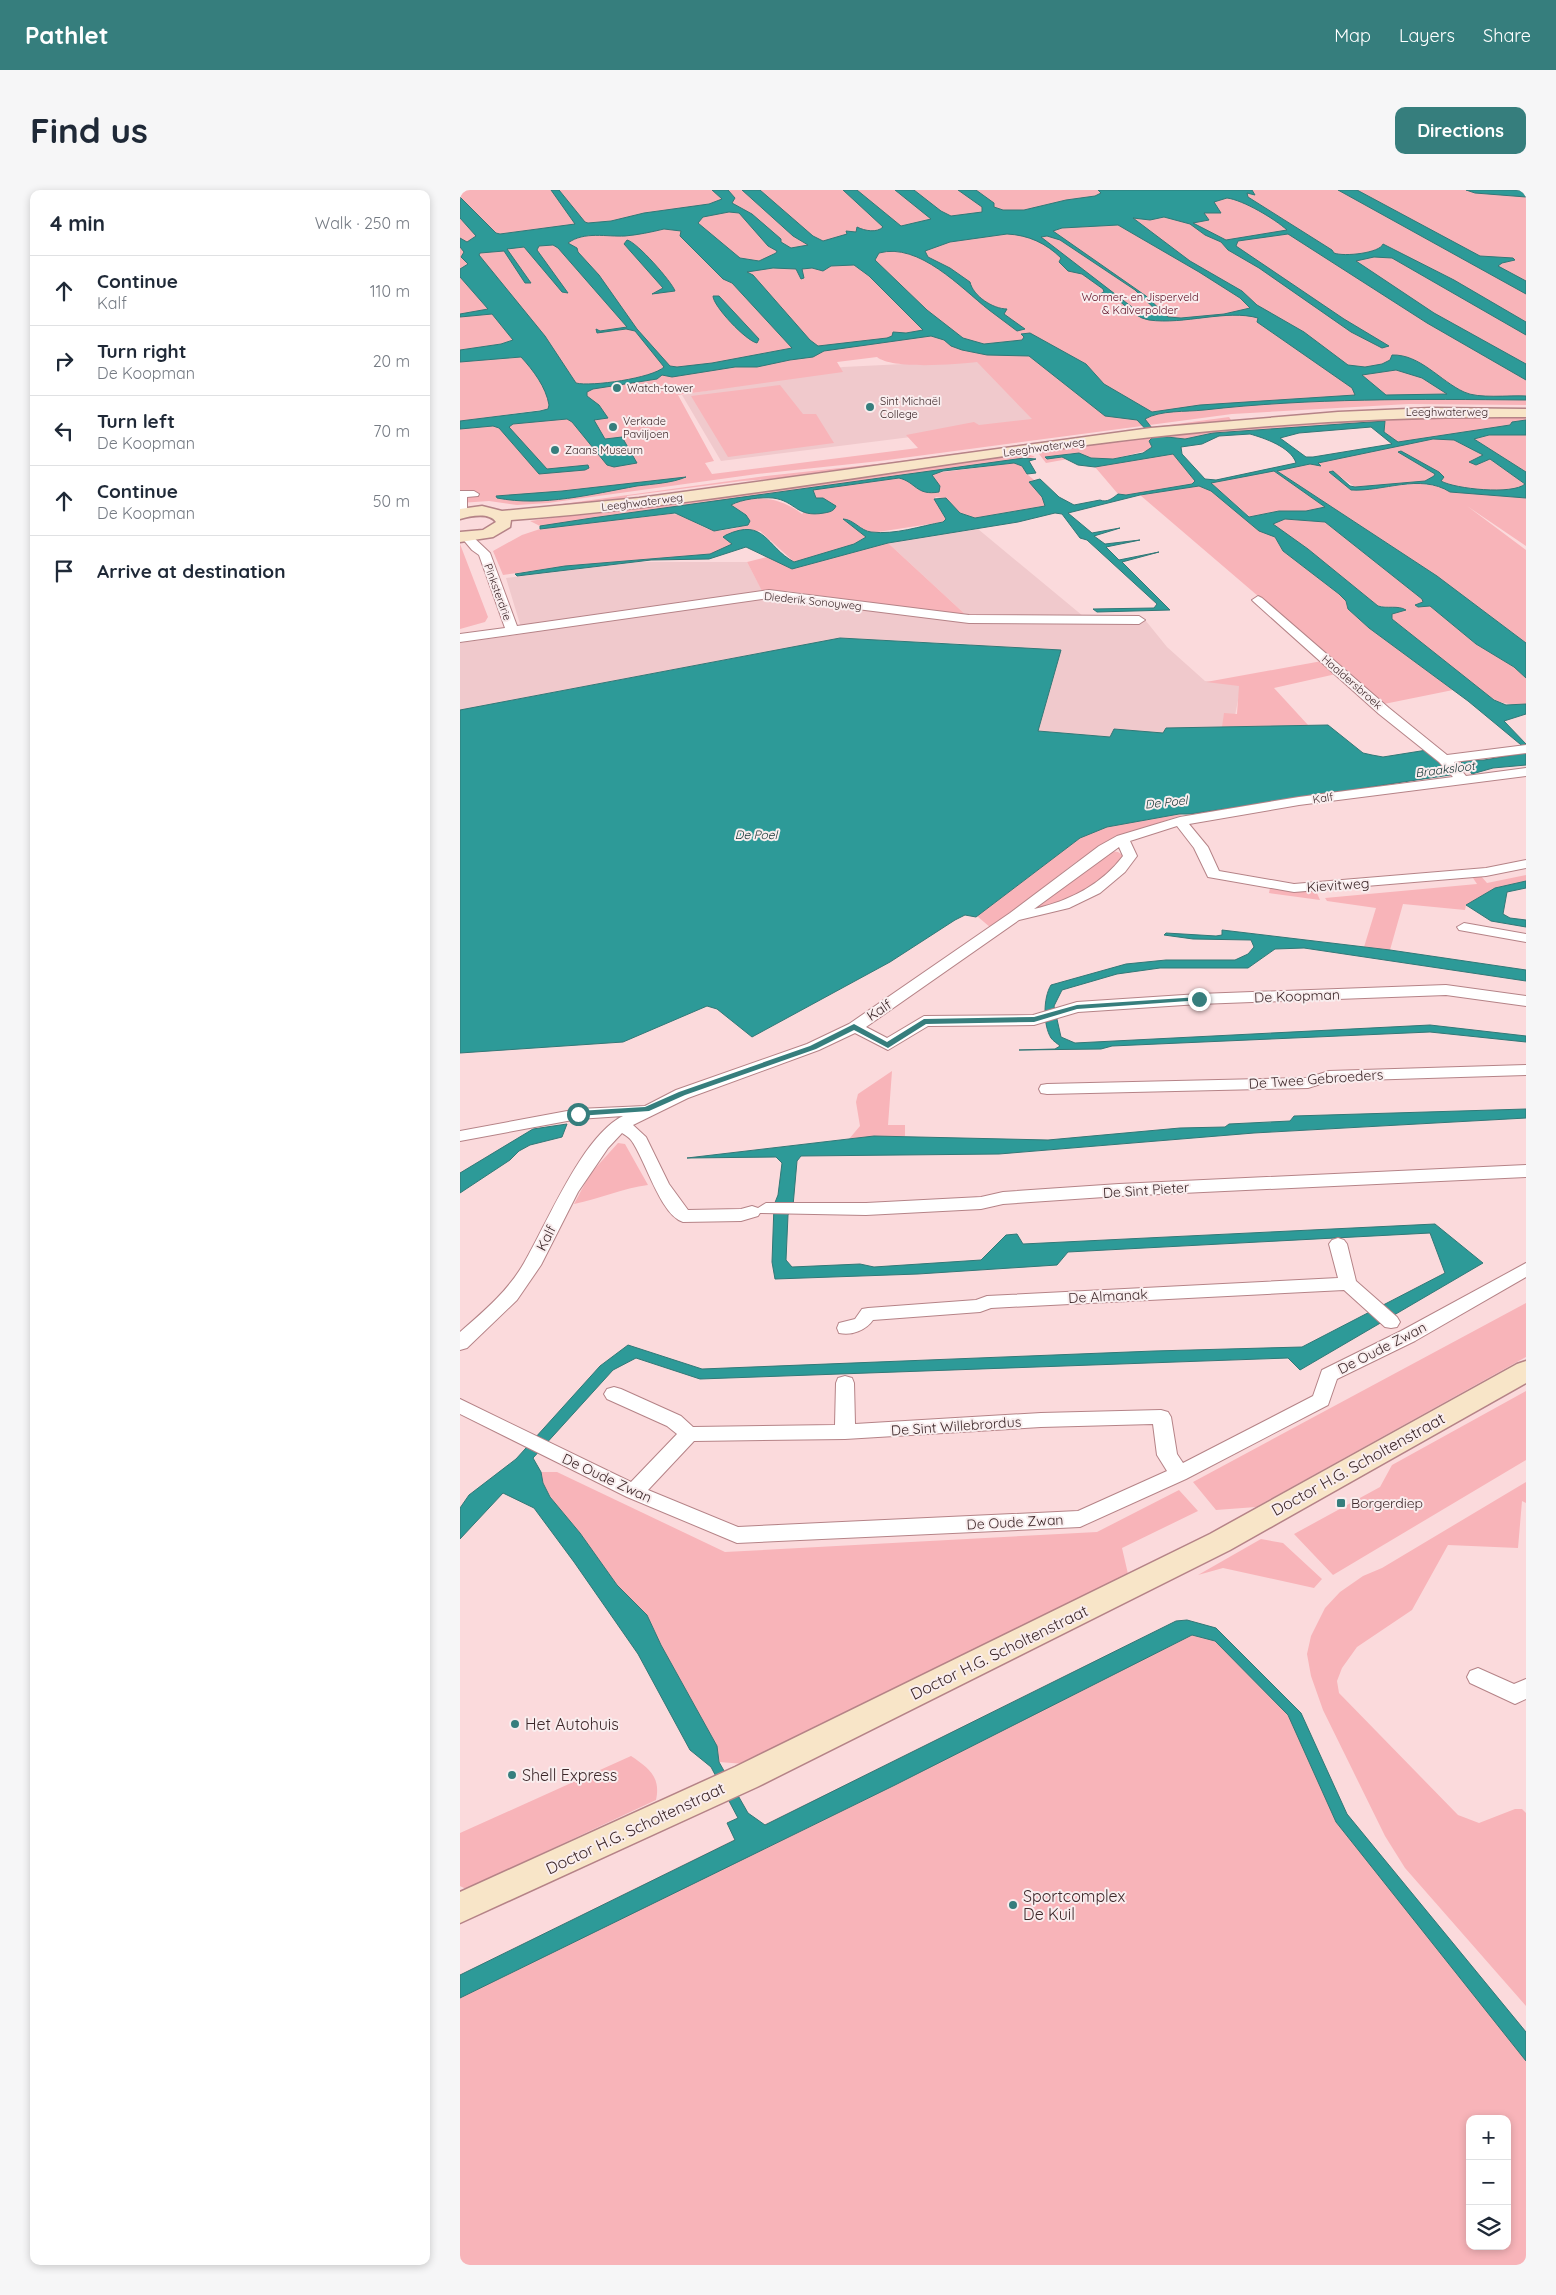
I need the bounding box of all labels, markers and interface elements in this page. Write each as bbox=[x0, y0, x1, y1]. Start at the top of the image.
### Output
text: Pathlet bbox=[25, 20, 109, 50]
text: Map bbox=[1334, 24, 1371, 47]
text: Layers bbox=[1399, 24, 1455, 47]
text: Share bbox=[1483, 24, 1531, 47]
button: Directions bbox=[1395, 107, 1526, 154]
text: Find us bbox=[30, 108, 148, 152]
text: 4 min bbox=[50, 210, 105, 236]
text: Walk · 250 m bbox=[315, 213, 410, 233]
text: Continue bbox=[97, 269, 178, 293]
icon: ahead bbox=[50, 277, 78, 305]
text: 110 m bbox=[370, 281, 410, 301]
park label: Wormer- en Jisperveld & Kalverpolder bbox=[1081, 290, 1199, 317]
text: Kalf bbox=[97, 293, 127, 313]
text: Turn right bbox=[97, 339, 186, 363]
icon: right bbox=[50, 347, 78, 375]
text: 20 m bbox=[373, 351, 410, 371]
text: De Koopman bbox=[97, 363, 195, 383]
place label: Watch-tower bbox=[627, 381, 694, 395]
marker: Watch-tower bbox=[611, 382, 623, 394]
place label: Sint Michaël College bbox=[880, 394, 940, 421]
marker: Sint Michaël College bbox=[864, 401, 876, 413]
street label: Leeghwaterweg bbox=[1406, 405, 1488, 419]
text: Turn left bbox=[97, 409, 175, 433]
place label: Verkade Paviljoen bbox=[623, 414, 669, 441]
icon: left bbox=[50, 417, 78, 445]
text: 70 m bbox=[373, 421, 410, 441]
marker: Verkade Paviljoen bbox=[607, 421, 619, 433]
text: De Koopman bbox=[97, 433, 195, 453]
street label: Leeghwaterweg bbox=[1002, 434, 1086, 460]
place label: Zaans Museum bbox=[565, 443, 643, 457]
marker: Zaans Museum bbox=[549, 444, 561, 456]
text: Continue bbox=[97, 479, 178, 503]
icon: ahead bbox=[50, 487, 78, 515]
street label: Leeghwaterweg bbox=[600, 490, 684, 514]
text: 50 m bbox=[373, 491, 410, 511]
text: De Koopman bbox=[97, 503, 195, 523]
icon: arrive bbox=[50, 557, 78, 585]
text: Arrive at destination bbox=[97, 559, 286, 583]
street label: Pinksterdrie bbox=[481, 562, 515, 622]
street label: Diederik Sonoyweg bbox=[763, 589, 863, 613]
street label: Haaldersbroek bbox=[1319, 652, 1385, 712]
water label: Braaksloot bbox=[1414, 758, 1478, 780]
street label: Kalf bbox=[1312, 790, 1334, 806]
water label: De Poel bbox=[1144, 792, 1189, 812]
water label: De Poel bbox=[735, 827, 779, 842]
street label: Kievitweg bbox=[1306, 874, 1370, 896]
street label: De Koopman bbox=[1254, 986, 1340, 1006]
route end bbox=[1188, 988, 1211, 1011]
street label: Kalf bbox=[863, 995, 895, 1025]
street label: De Twee Gebroeders bbox=[1248, 1065, 1384, 1093]
route start bbox=[567, 1103, 590, 1126]
street label: De Sint Pieter bbox=[1102, 1178, 1190, 1202]
street label: Kalf bbox=[532, 1222, 560, 1254]
street label: De Almanak bbox=[1068, 1285, 1148, 1307]
street label: De Oude Zwan bbox=[1335, 1318, 1429, 1378]
street label: Doctor H.G. Scholtenstraat bbox=[1268, 1408, 1448, 1520]
street label: De Sint Willebrordus bbox=[890, 1412, 1022, 1440]
street label: De Oude Zwan bbox=[559, 1449, 655, 1507]
place label: Borgerdiep bbox=[1351, 1494, 1423, 1512]
marker: Borgerdiep bbox=[1335, 1497, 1347, 1509]
street label: De Oude Zwan bbox=[966, 1510, 1064, 1534]
street label: Doctor H.G. Scholtenstraat bbox=[907, 1600, 1091, 1704]
place label: Het Autohuis bbox=[525, 1714, 619, 1734]
marker: Het Autohuis bbox=[509, 1718, 521, 1730]
place label: Shell Express bbox=[522, 1765, 617, 1785]
marker: Shell Express bbox=[506, 1769, 518, 1781]
street label: Doctor H.G. Scholtenstraat bbox=[542, 1778, 728, 1878]
place label: Sportcomplex De Kuil bbox=[1023, 1886, 1126, 1924]
marker: Sportcomplex De Kuil bbox=[1007, 1899, 1019, 1911]
map controls bbox=[1466, 2115, 1511, 2250]
button: + bbox=[1466, 2115, 1511, 2160]
button: − bbox=[1466, 2160, 1511, 2205]
button: layers bbox=[1466, 2205, 1511, 2250]

